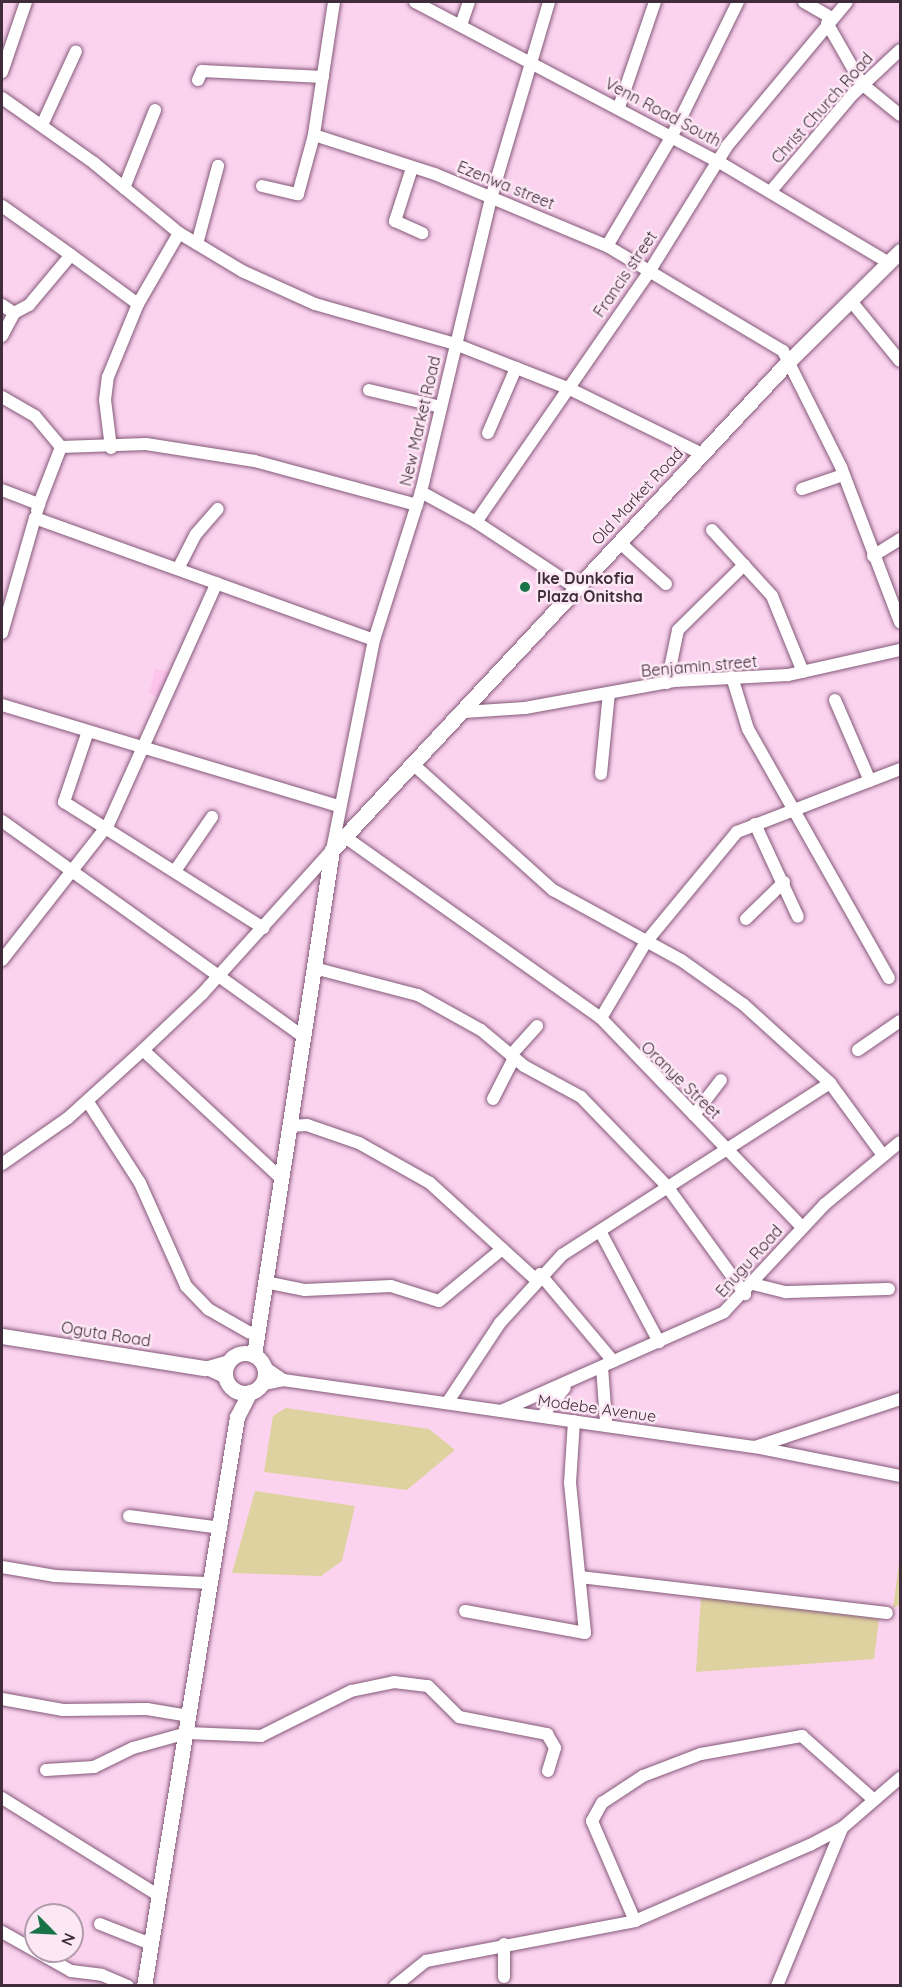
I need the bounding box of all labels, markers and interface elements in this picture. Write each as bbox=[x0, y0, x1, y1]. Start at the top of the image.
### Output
street label: Christ Church Road bbox=[767, 49, 877, 167]
street label: Venn Road South bbox=[602, 73, 724, 151]
street label: Ezenwa street bbox=[455, 157, 557, 213]
street label: Francis street bbox=[589, 227, 661, 321]
street label: New Market Road bbox=[396, 354, 444, 488]
street label: Old Market Road bbox=[587, 444, 687, 548]
place label: Ike Dunkofia Plaza Onitsha bbox=[537, 568, 643, 606]
marker: Ike Dunkofia Plaza Onitsha bbox=[518, 580, 532, 594]
street label: Benjamin street bbox=[640, 651, 758, 681]
street label: Oranye Street bbox=[637, 1037, 725, 1123]
street label: Enugu Road bbox=[712, 1221, 786, 1301]
street label: Oguta Road bbox=[60, 1317, 152, 1351]
street label: Modebe Avenue bbox=[537, 1390, 657, 1426]
north arrow bbox=[24, 1903, 84, 1963]
text: N bbox=[57, 1930, 80, 1949]

